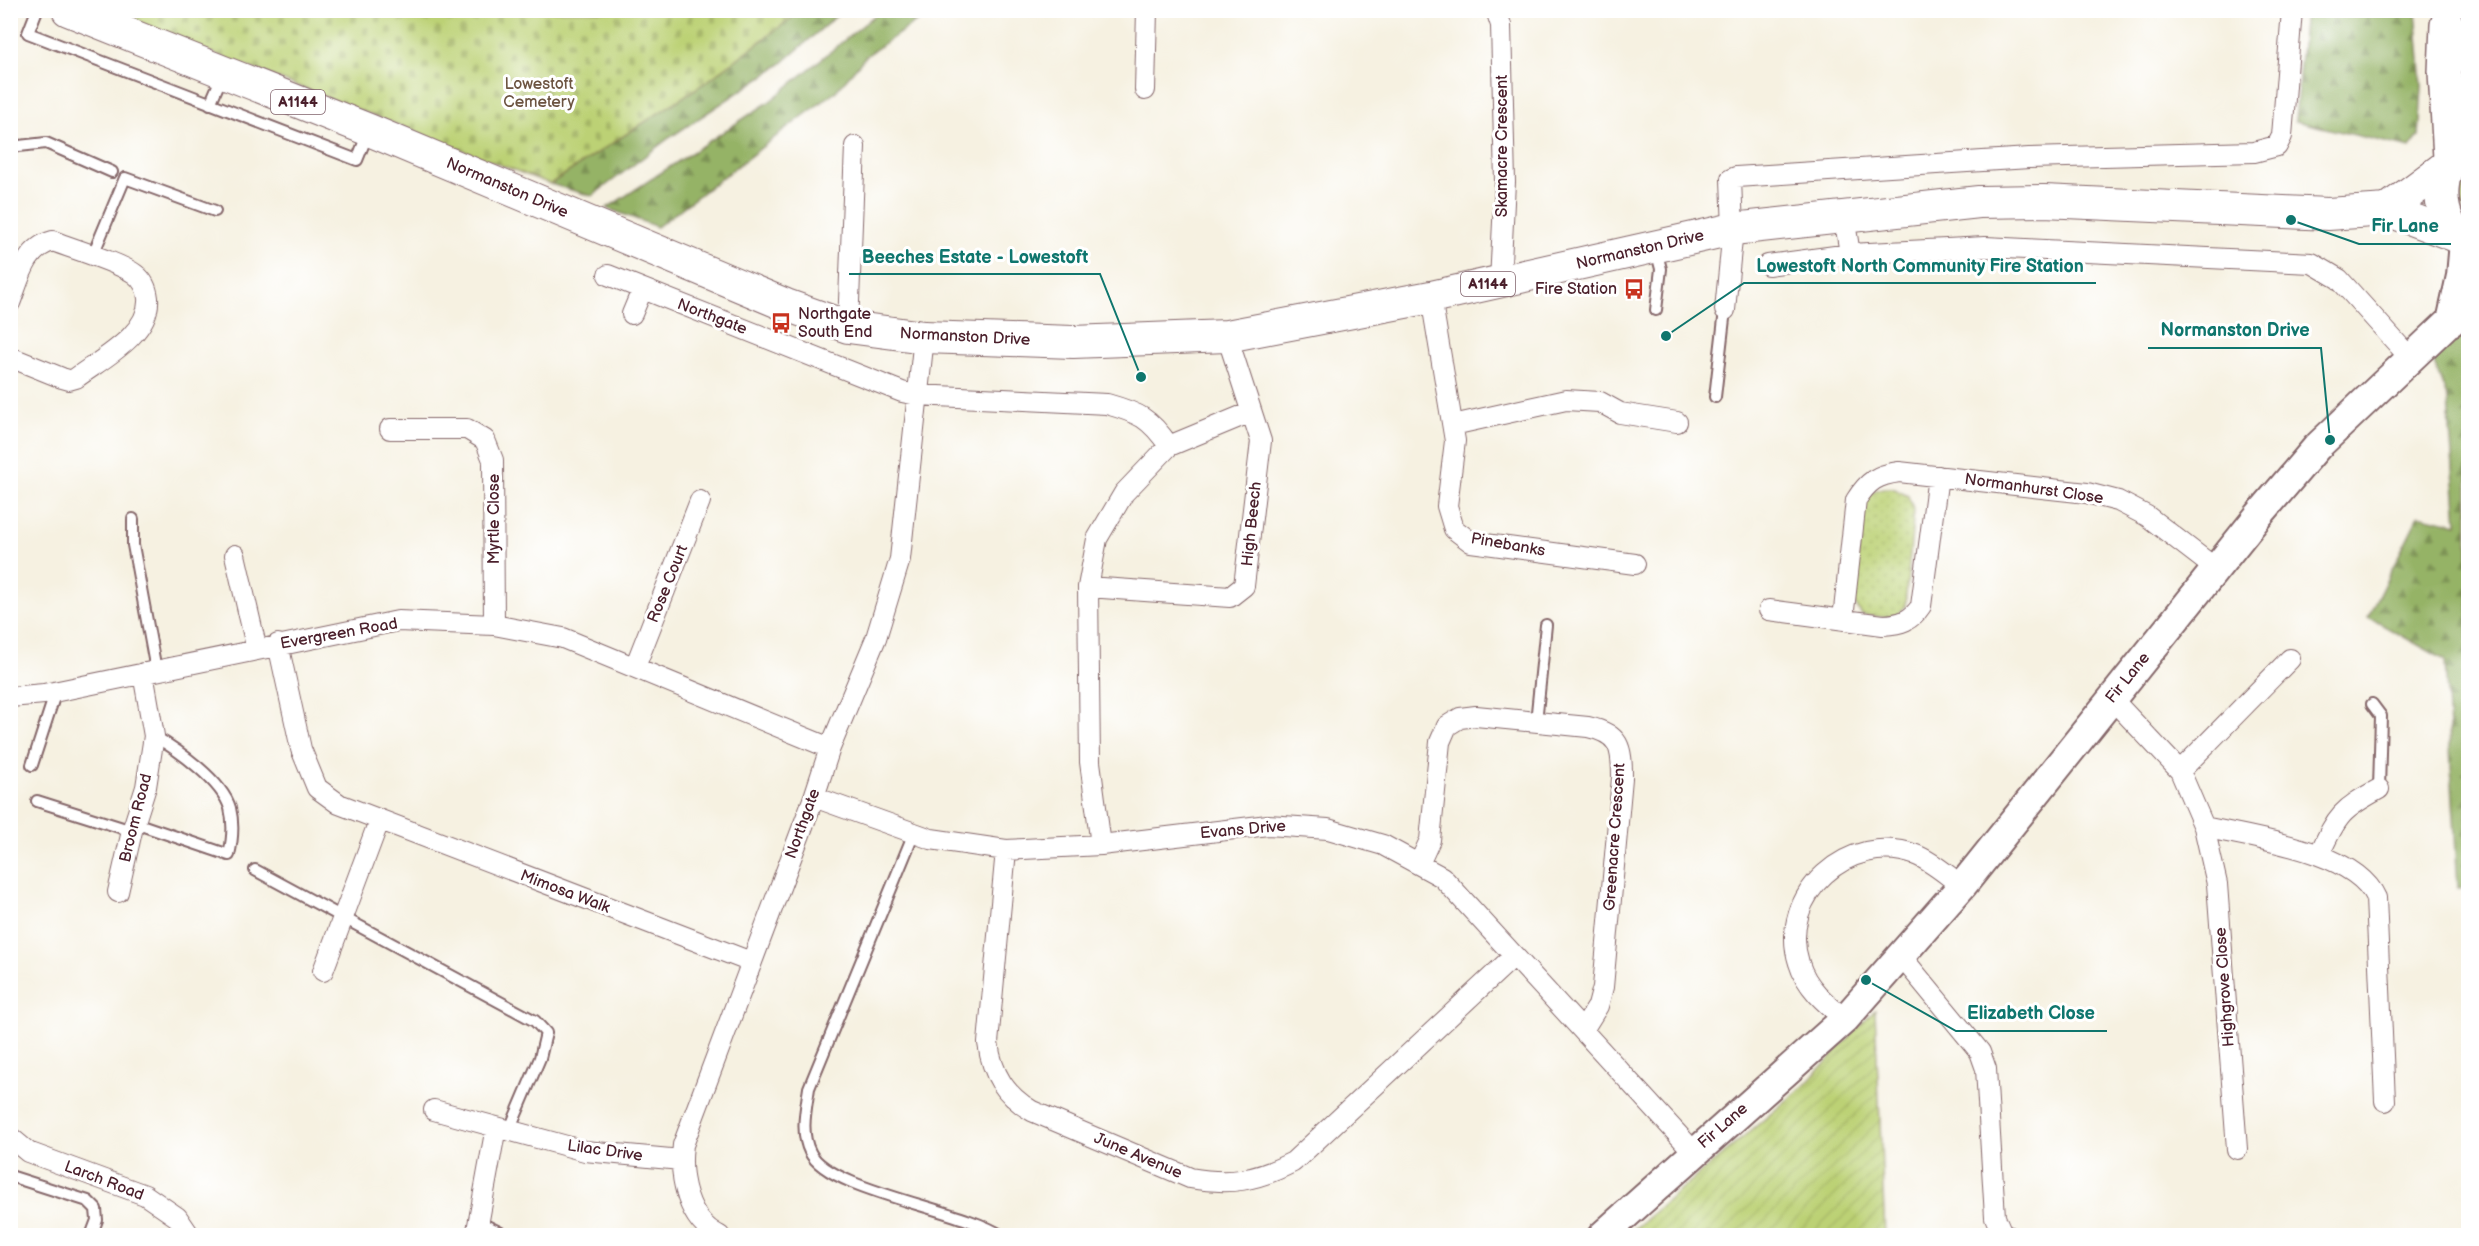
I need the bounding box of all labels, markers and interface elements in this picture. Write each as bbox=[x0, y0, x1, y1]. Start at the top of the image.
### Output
park label: Lowestoft Cemetery bbox=[503, 75, 575, 112]
street label: Skamacre Crescent bbox=[1493, 75, 1512, 217]
road number: A1144 bbox=[271, 90, 325, 114]
street label: Normanston Drive bbox=[443, 154, 571, 222]
callout: Fir Lane bbox=[2359, 208, 2451, 244]
text: Fir Lane bbox=[2371, 216, 2439, 237]
street label: Normanston Drive bbox=[1574, 226, 1706, 274]
callout: Beeches Estate - Lowestoft bbox=[849, 238, 1100, 274]
text: Beeches Estate - Lowestoft bbox=[862, 247, 1088, 268]
callout: Lowestoft North Community Fire Station bbox=[1744, 247, 2096, 283]
text: Lowestoft North Community Fire Station bbox=[1756, 256, 2084, 277]
road number: A1144 bbox=[1461, 272, 1515, 296]
bus stop icon: Fire Station bbox=[1622, 277, 1646, 301]
place label: Fire Station bbox=[1535, 280, 1617, 299]
street label: Northgate bbox=[674, 295, 750, 339]
place label: Northgate South End bbox=[798, 305, 872, 342]
bus stop icon: Northgate South End bbox=[769, 311, 793, 335]
callout: Normanston Drive bbox=[2148, 312, 2321, 348]
text: Normanston Drive bbox=[2160, 320, 2310, 341]
street label: Normanston Drive bbox=[899, 324, 1031, 350]
street label: Normanhurst Close bbox=[1963, 470, 2105, 508]
street label: Myrtle Close bbox=[485, 473, 504, 564]
street label: High Beech bbox=[1238, 481, 1266, 567]
street label: Pinebanks bbox=[1469, 529, 1547, 561]
street label: Rose Court bbox=[644, 542, 692, 626]
street label: Evergreen Road bbox=[279, 614, 399, 654]
street label: Fir Lane bbox=[2102, 648, 2154, 707]
street label: Greenacre Crescent bbox=[1600, 762, 1630, 912]
street label: Broom Road bbox=[116, 772, 156, 864]
street label: Northgate bbox=[782, 786, 825, 862]
street label: Evans Drive bbox=[1199, 817, 1287, 843]
street label: Mimosa Walk bbox=[517, 866, 613, 918]
street label: Highgrove Close bbox=[2211, 926, 2239, 1047]
callout: Elizabeth Close bbox=[1956, 995, 2107, 1031]
text: Elizabeth Close bbox=[1967, 1003, 2095, 1024]
street label: Fir Lane bbox=[1694, 1099, 1752, 1153]
street label: June Avenue bbox=[1091, 1129, 1185, 1183]
street label: Lilac Drive bbox=[566, 1136, 644, 1166]
street label: Larch Road bbox=[62, 1157, 146, 1205]

